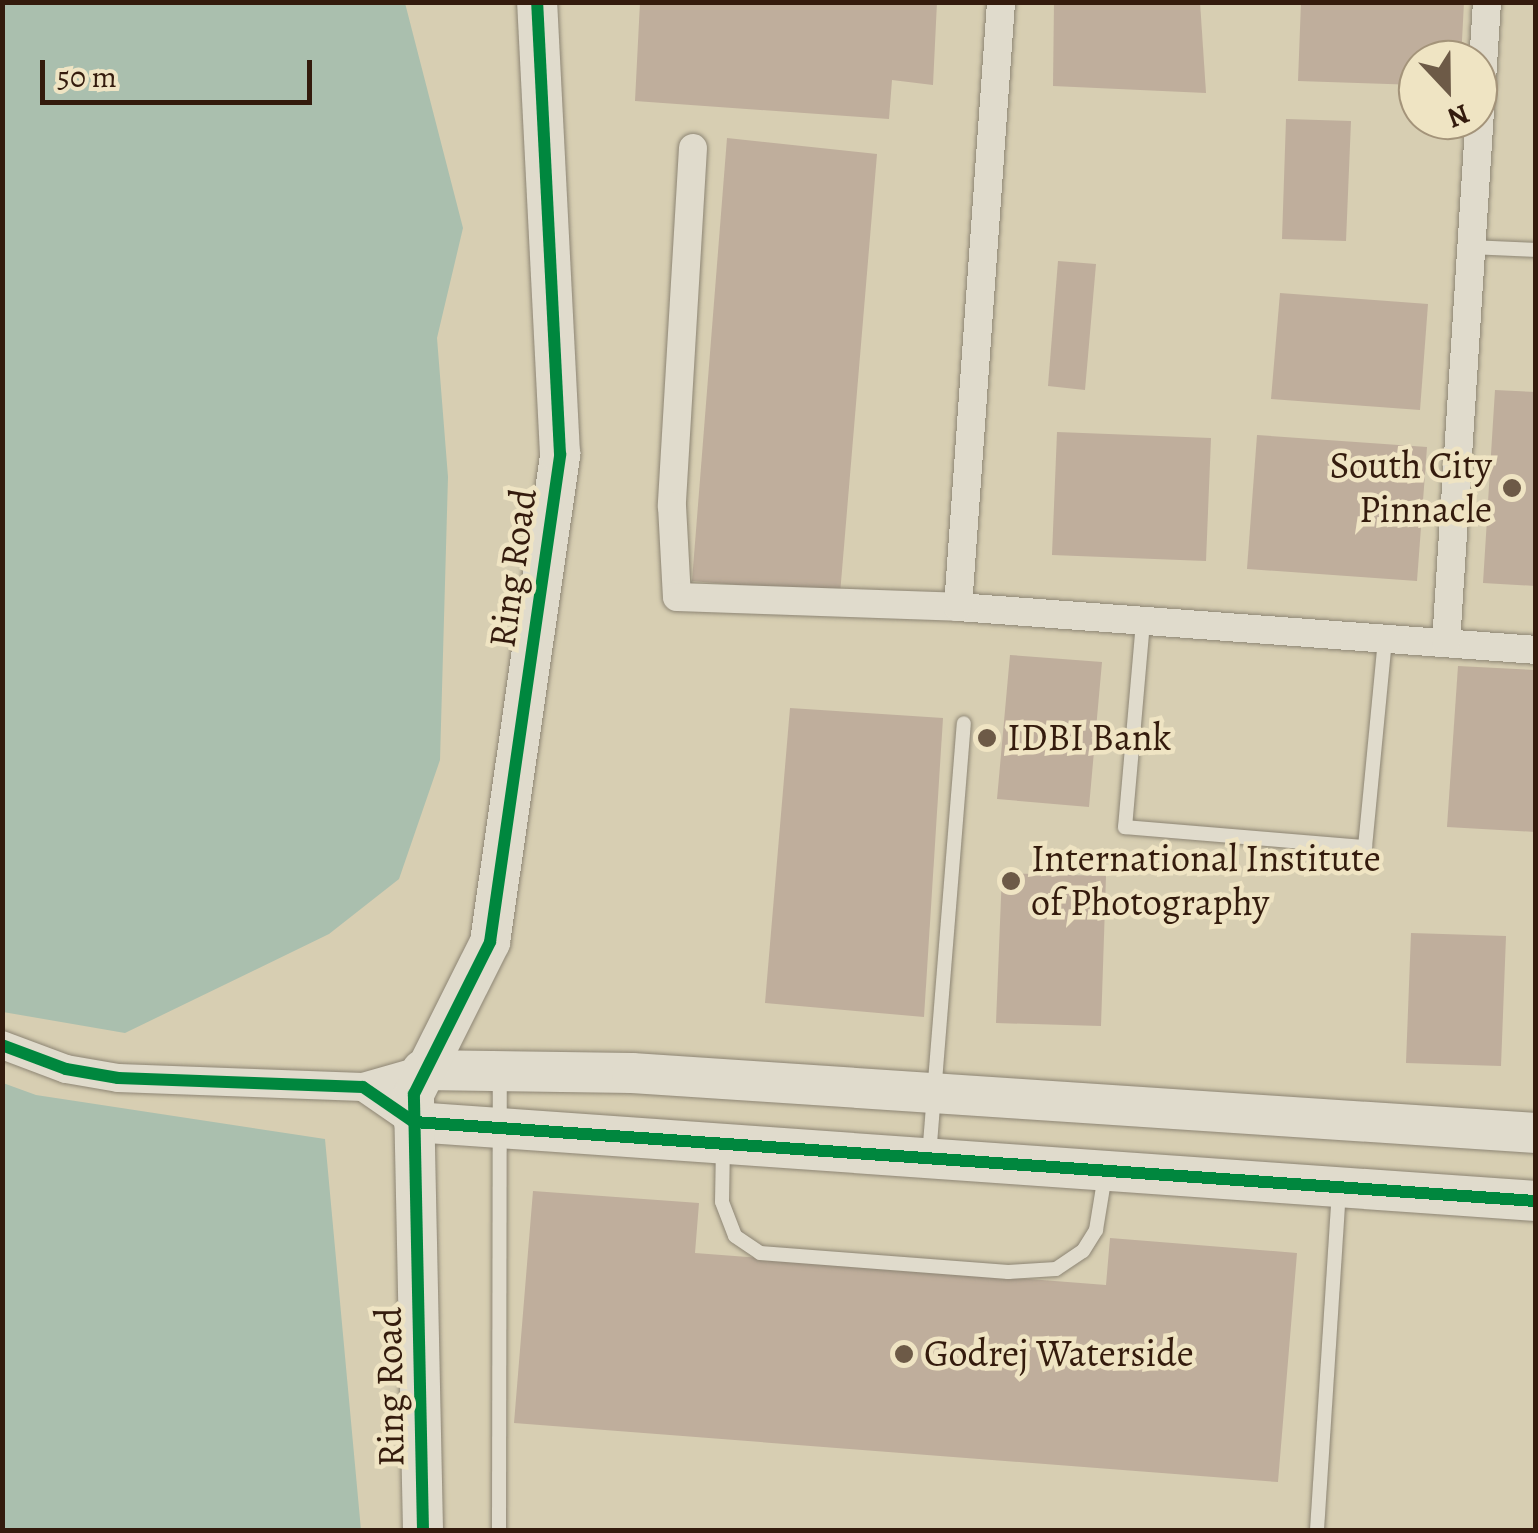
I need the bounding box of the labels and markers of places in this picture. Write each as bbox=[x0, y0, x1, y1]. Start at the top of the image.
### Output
place label: South City Pinnacle bbox=[1330, 443, 1492, 532]
marker: South City Pinnacle bbox=[1501, 477, 1523, 499]
place label: IDBI Bank bbox=[1007, 715, 1171, 761]
marker: IDBI Bank bbox=[976, 727, 998, 749]
place label: International Institute of Photography bbox=[1031, 836, 1381, 926]
marker: International Institute of Photography bbox=[1000, 870, 1022, 892]
place label: Godrej Waterside bbox=[924, 1331, 1194, 1377]
marker: Godrej Waterside bbox=[893, 1343, 915, 1365]

